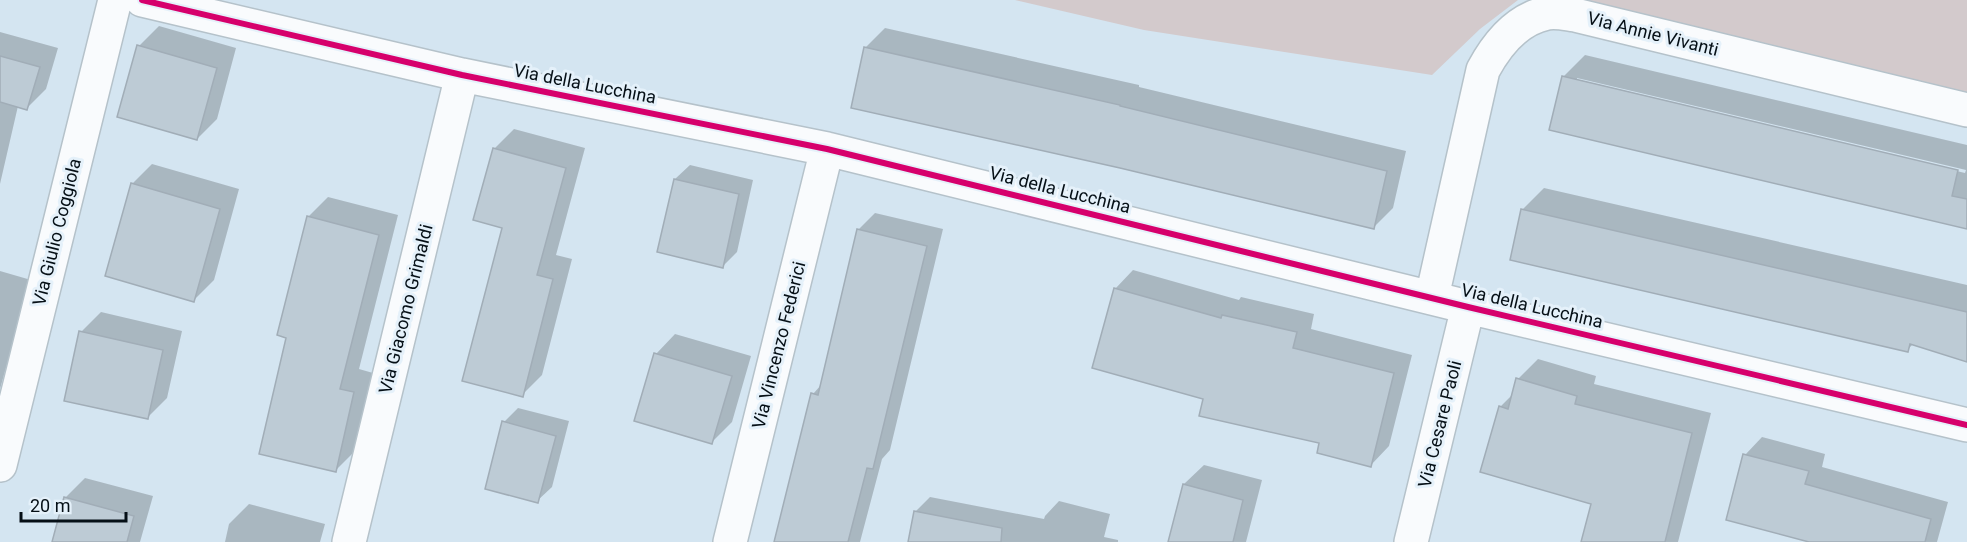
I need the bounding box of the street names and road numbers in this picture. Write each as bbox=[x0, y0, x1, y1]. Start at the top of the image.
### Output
street label: Via Annie Vivanti bbox=[1585, 7, 1721, 60]
street label: Via della Lucchina bbox=[512, 59, 658, 108]
street label: Via Giulio Coggiola bbox=[28, 156, 85, 308]
street label: Via della Lucchina bbox=[987, 162, 1133, 217]
street label: Via Giacomo Grimaldi bbox=[374, 222, 437, 396]
street label: Via Vincenzo Federici bbox=[748, 259, 809, 431]
street label: Via della Lucchina bbox=[1459, 279, 1605, 332]
street label: Via Cesare Paoli bbox=[1414, 358, 1465, 490]

